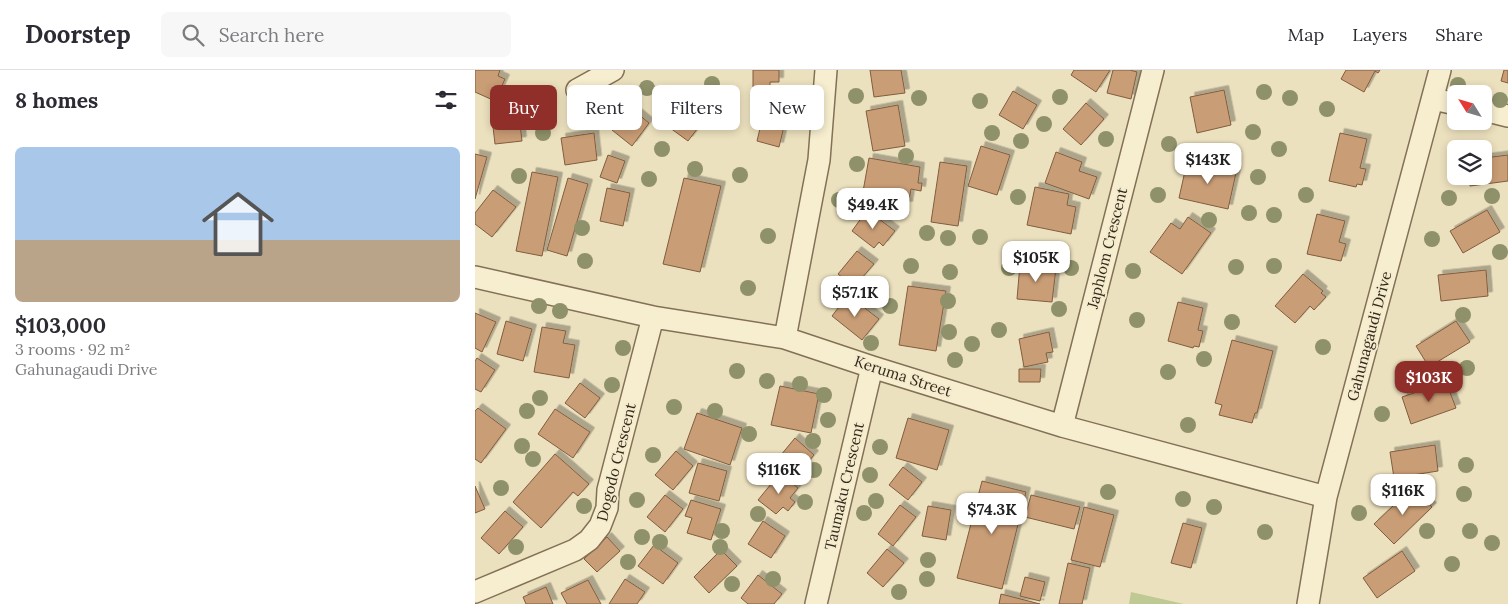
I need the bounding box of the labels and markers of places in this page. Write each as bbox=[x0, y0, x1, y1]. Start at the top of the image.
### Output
pin: $143K bbox=[1173, 142, 1243, 185]
pin: $49.4K bbox=[832, 188, 914, 230]
pin: $105K bbox=[1001, 240, 1071, 283]
pin: $57.1K bbox=[814, 276, 896, 318]
pin: $103K bbox=[1394, 360, 1464, 403]
pin: $116K bbox=[744, 452, 814, 495]
pin: $116K bbox=[1368, 474, 1438, 516]
pin: $74.3K bbox=[951, 492, 1033, 535]

